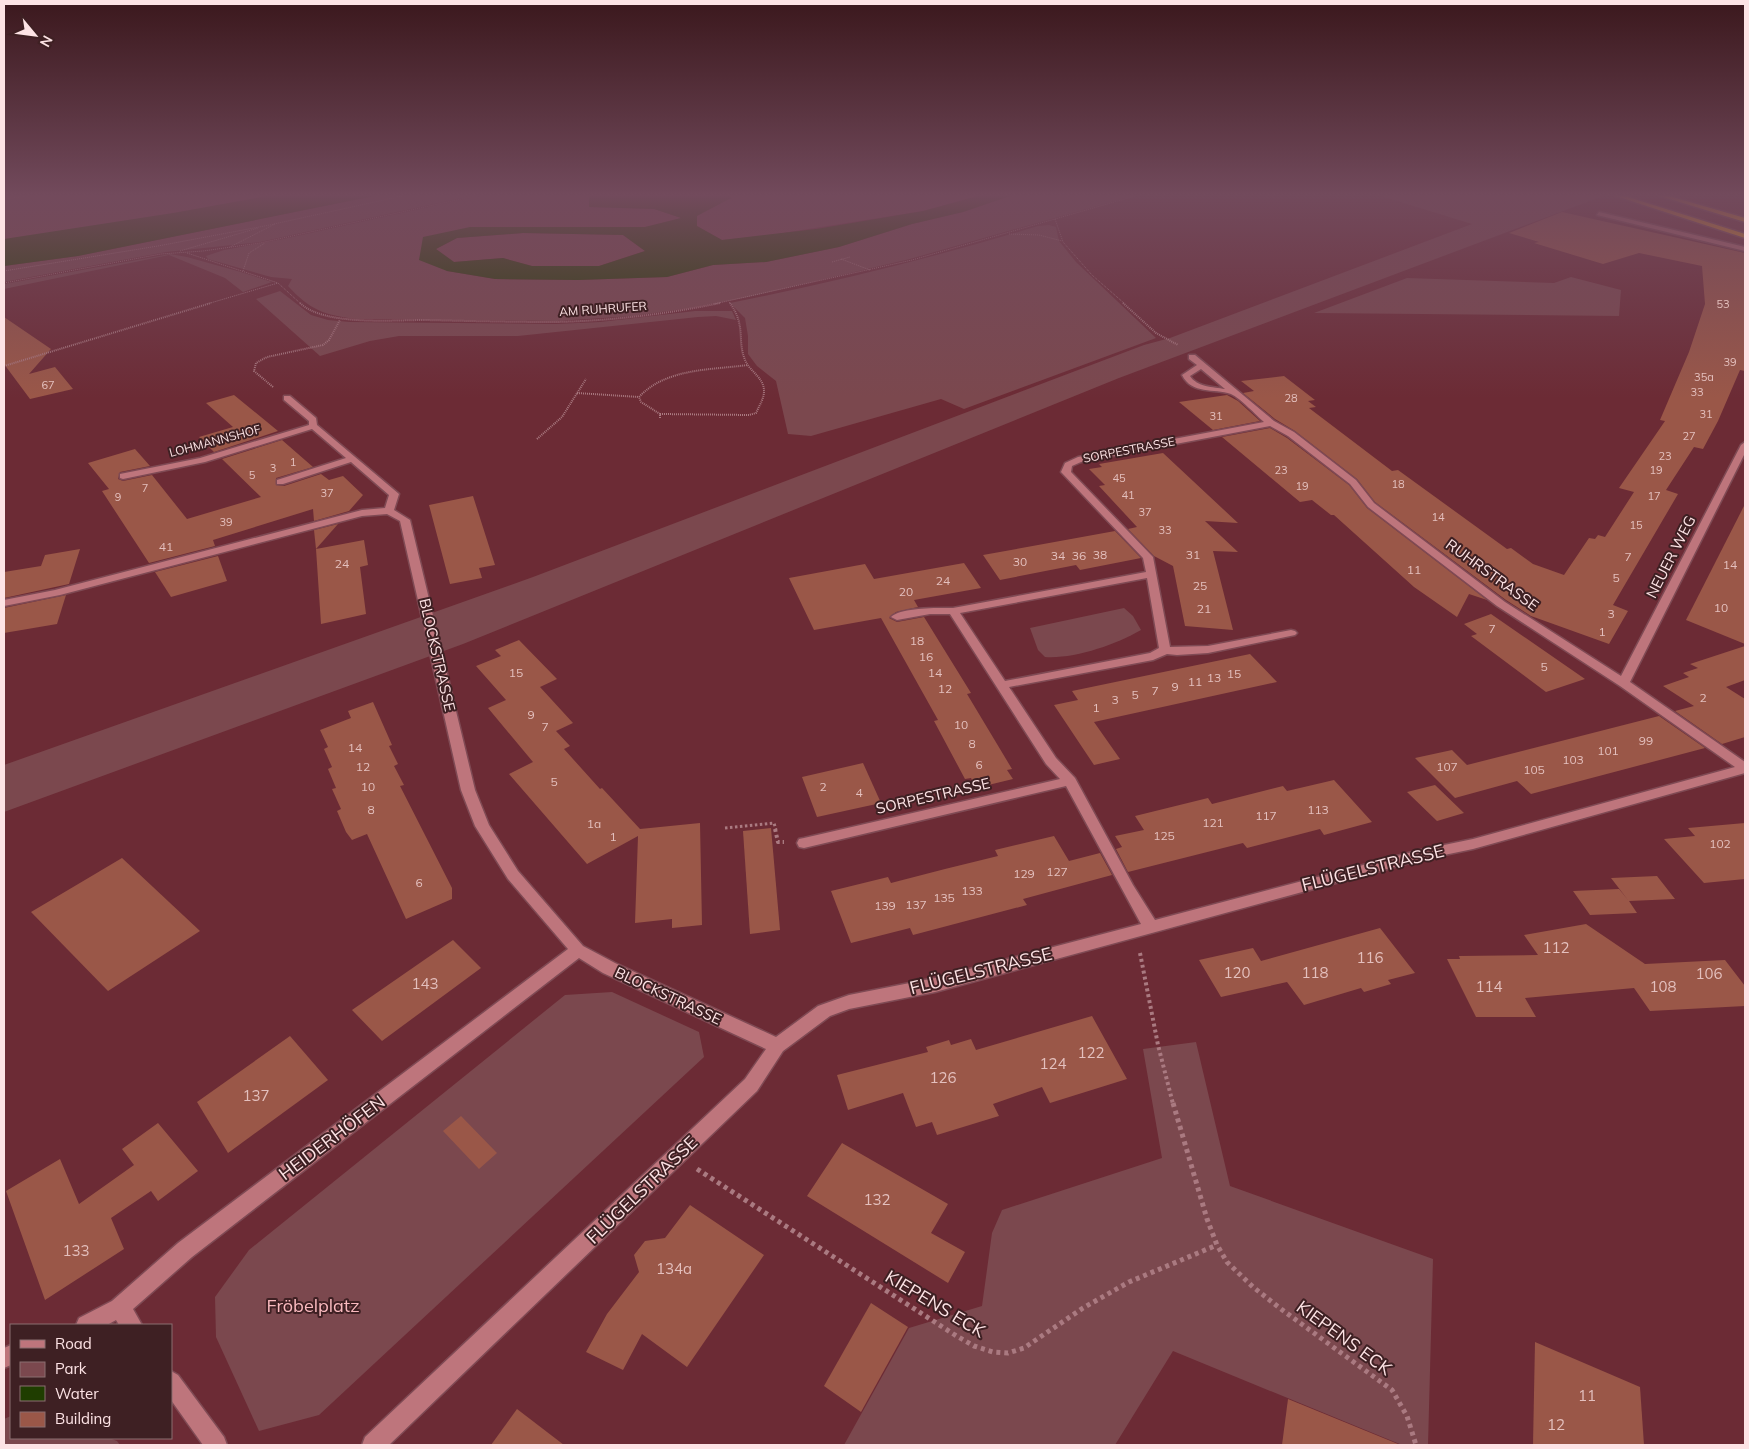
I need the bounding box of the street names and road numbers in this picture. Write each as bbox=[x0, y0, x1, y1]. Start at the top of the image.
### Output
street label: AM RUHRUFER bbox=[559, 298, 647, 319]
street label: LOHMANNSHOF bbox=[167, 421, 263, 460]
street label: SORPESTRASSE bbox=[1082, 433, 1176, 466]
street label: NEUER WEG bbox=[1642, 512, 1700, 601]
street label: RUHRSTRASSE bbox=[1442, 535, 1543, 615]
street label: BLOCKSTRASSE bbox=[415, 596, 460, 714]
street label: SORPESTRASSE bbox=[874, 773, 992, 818]
street label: FLÜGELSTRASSE bbox=[1299, 839, 1447, 896]
street label: FLÜGELSTRASSE bbox=[907, 942, 1055, 999]
street label: BLOCKSTRASSE bbox=[612, 963, 725, 1029]
street label: HEIDERHÖFEN bbox=[274, 1090, 389, 1185]
street label: FLÜGELSTRASSE bbox=[581, 1131, 702, 1249]
street label: KIEPENS ECK bbox=[881, 1265, 990, 1343]
street label: KIEPENS ECK bbox=[1292, 1295, 1397, 1380]

